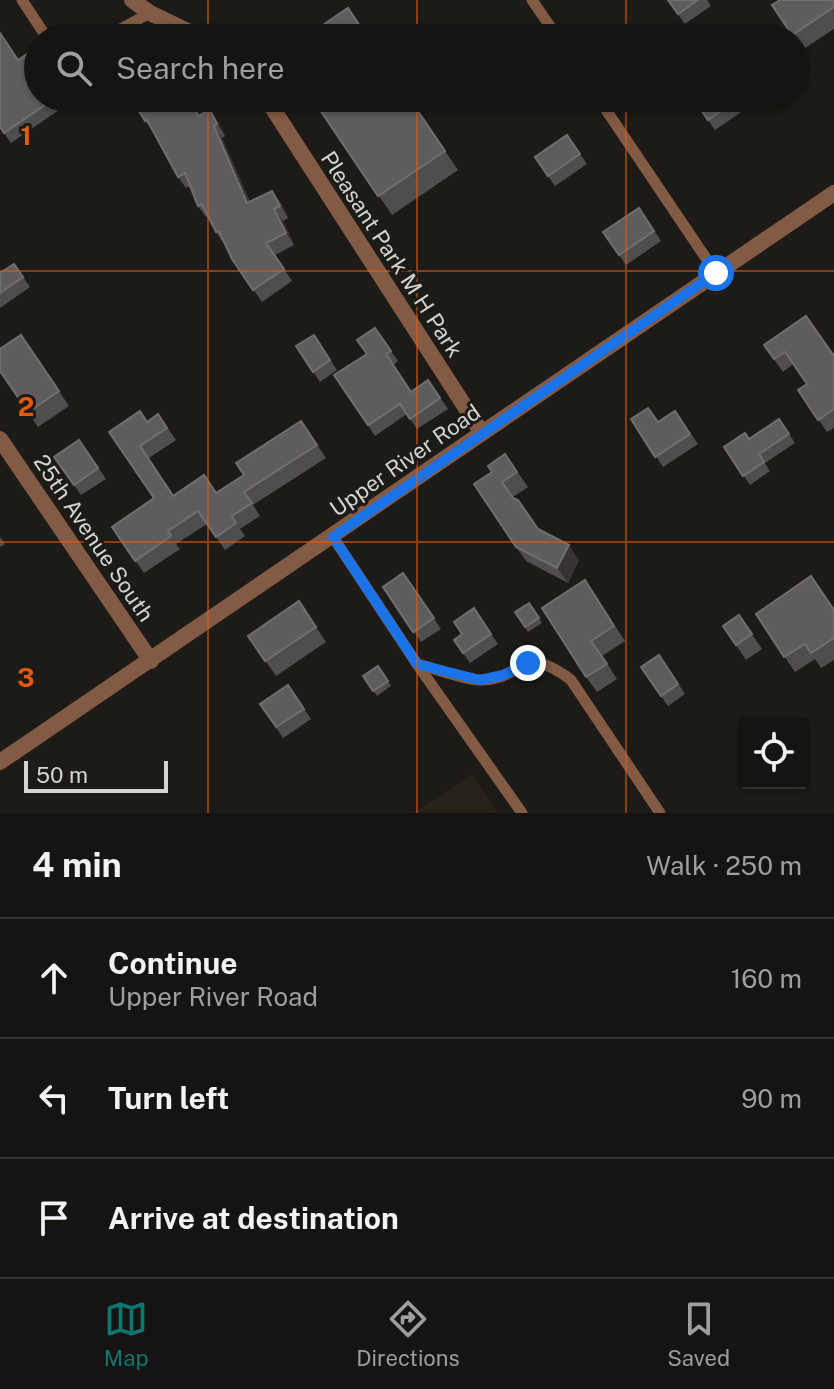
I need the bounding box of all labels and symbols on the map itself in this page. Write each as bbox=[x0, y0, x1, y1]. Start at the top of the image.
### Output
text: 1 bbox=[20, 120, 32, 151]
street label: Pleasant Park M H Park bbox=[316, 146, 468, 362]
route start bbox=[698, 255, 734, 291]
text: 2 bbox=[18, 391, 34, 422]
street label: Upper River Road bbox=[325, 398, 485, 522]
street label: 25th Avenue South bbox=[29, 450, 159, 626]
route end bbox=[510, 645, 546, 681]
text: 3 bbox=[17, 662, 35, 693]
scale bar bbox=[24, 757, 168, 793]

